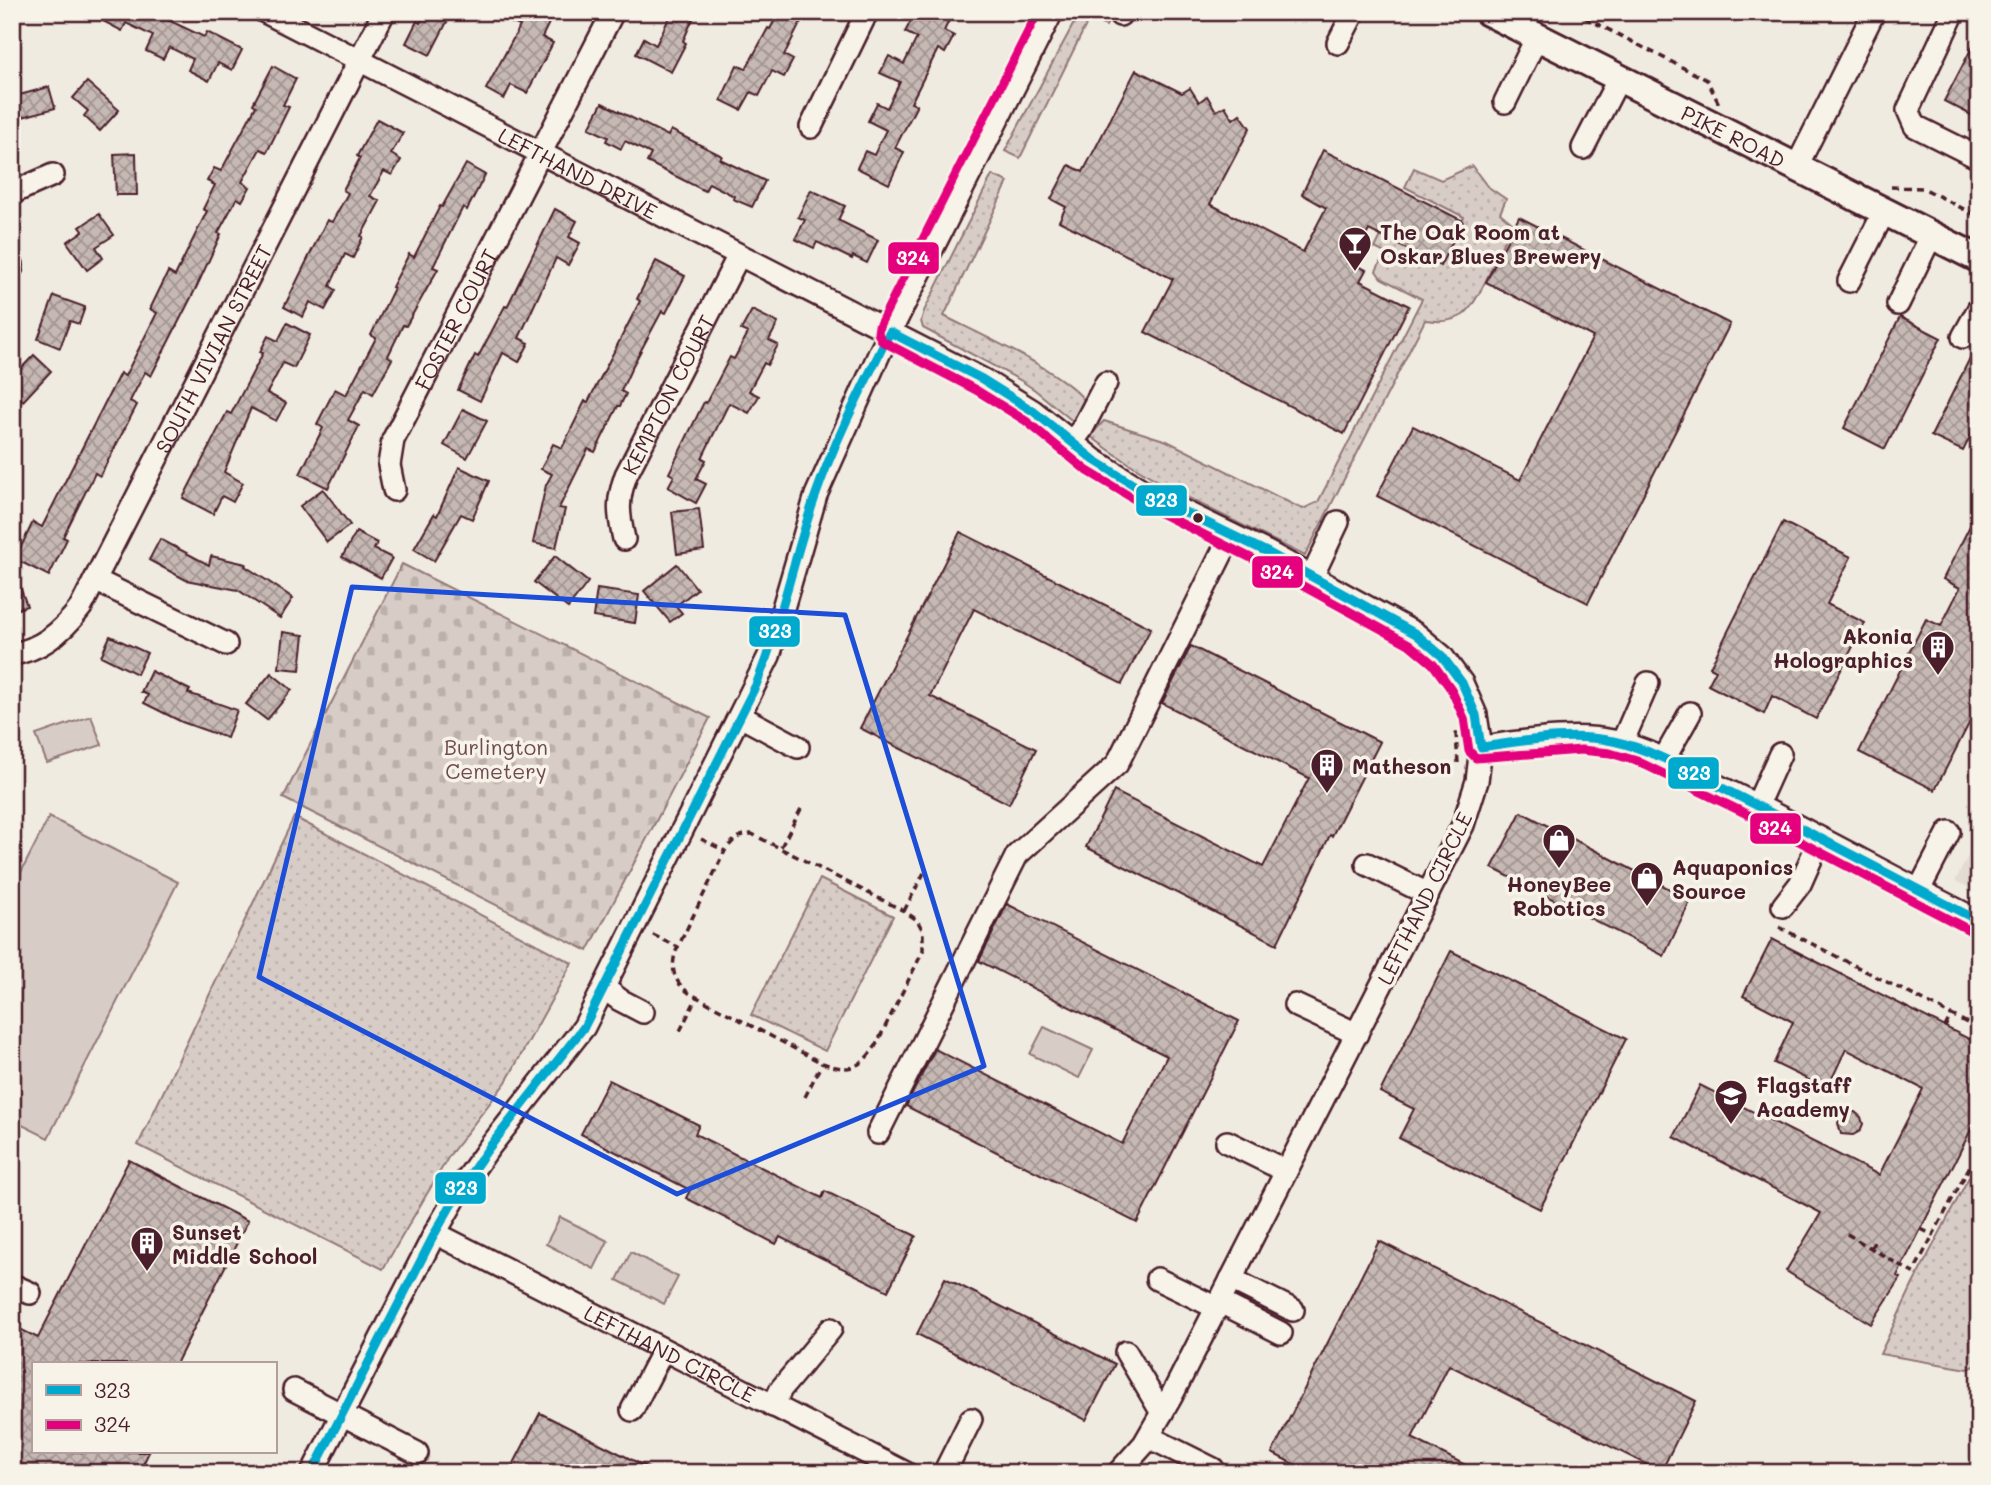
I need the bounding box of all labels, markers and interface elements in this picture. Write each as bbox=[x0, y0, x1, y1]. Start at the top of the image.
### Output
street label: PIKE ROAD bbox=[1677, 98, 1790, 173]
street label: LEFTHAND DRIVE bbox=[494, 120, 663, 224]
place label: The Oak Room at Oskar Blues Brewery bbox=[1380, 218, 1602, 270]
bar icon: The Oak Room at Oskar Blues Brewery bbox=[1336, 224, 1374, 273]
street label: SOUTH VIVIAN STREET bbox=[148, 239, 277, 457]
line badge: 324 bbox=[887, 241, 940, 275]
street label: FOSTER COURT bbox=[408, 244, 503, 394]
text: 324 bbox=[896, 245, 930, 270]
street label: KEMPTON COURT bbox=[615, 310, 720, 479]
line badge: 323 bbox=[1135, 484, 1188, 517]
text: 323 bbox=[1144, 487, 1178, 512]
unlabelled marker bbox=[1191, 511, 1205, 525]
line badge: 324 bbox=[1251, 555, 1304, 589]
text: 324 bbox=[1260, 559, 1294, 584]
line badge: 323 bbox=[748, 615, 801, 648]
text: 323 bbox=[758, 618, 792, 643]
place label: Akonia Holographics bbox=[1773, 622, 1913, 673]
building icon: Akonia Holographics bbox=[1919, 628, 1957, 677]
park label: Burlington Cemetery bbox=[444, 733, 548, 784]
building icon: Matheson bbox=[1308, 746, 1346, 795]
place label: Matheson bbox=[1352, 752, 1451, 779]
line badge: 323 bbox=[1667, 756, 1720, 790]
text: 323 bbox=[1677, 760, 1711, 785]
street label: LEFTHAND CIRCLE bbox=[1371, 807, 1477, 989]
line badge: 324 bbox=[1749, 812, 1802, 845]
text: 324 bbox=[1758, 815, 1792, 840]
shop icon: HoneyBee Robotics bbox=[1540, 821, 1578, 870]
place label: Aquaponics Source bbox=[1672, 853, 1793, 904]
shop icon: Aquaponics Source bbox=[1628, 859, 1666, 908]
place label: HoneyBee Robotics bbox=[1507, 870, 1611, 921]
place label: Flagstaff Academy bbox=[1756, 1071, 1852, 1123]
school or university icon: Flagstaff Academy bbox=[1712, 1077, 1750, 1126]
line badge: 323 bbox=[434, 1171, 487, 1205]
text: 323 bbox=[444, 1175, 478, 1200]
place label: Sunset Middle School bbox=[172, 1218, 318, 1269]
building icon: Sunset Middle School bbox=[128, 1224, 166, 1273]
street label: LEFTHAND CIRCLE bbox=[580, 1298, 760, 1408]
legend bbox=[32, 1362, 276, 1454]
text: 323 bbox=[94, 1376, 130, 1403]
text: 324 bbox=[94, 1410, 131, 1437]

